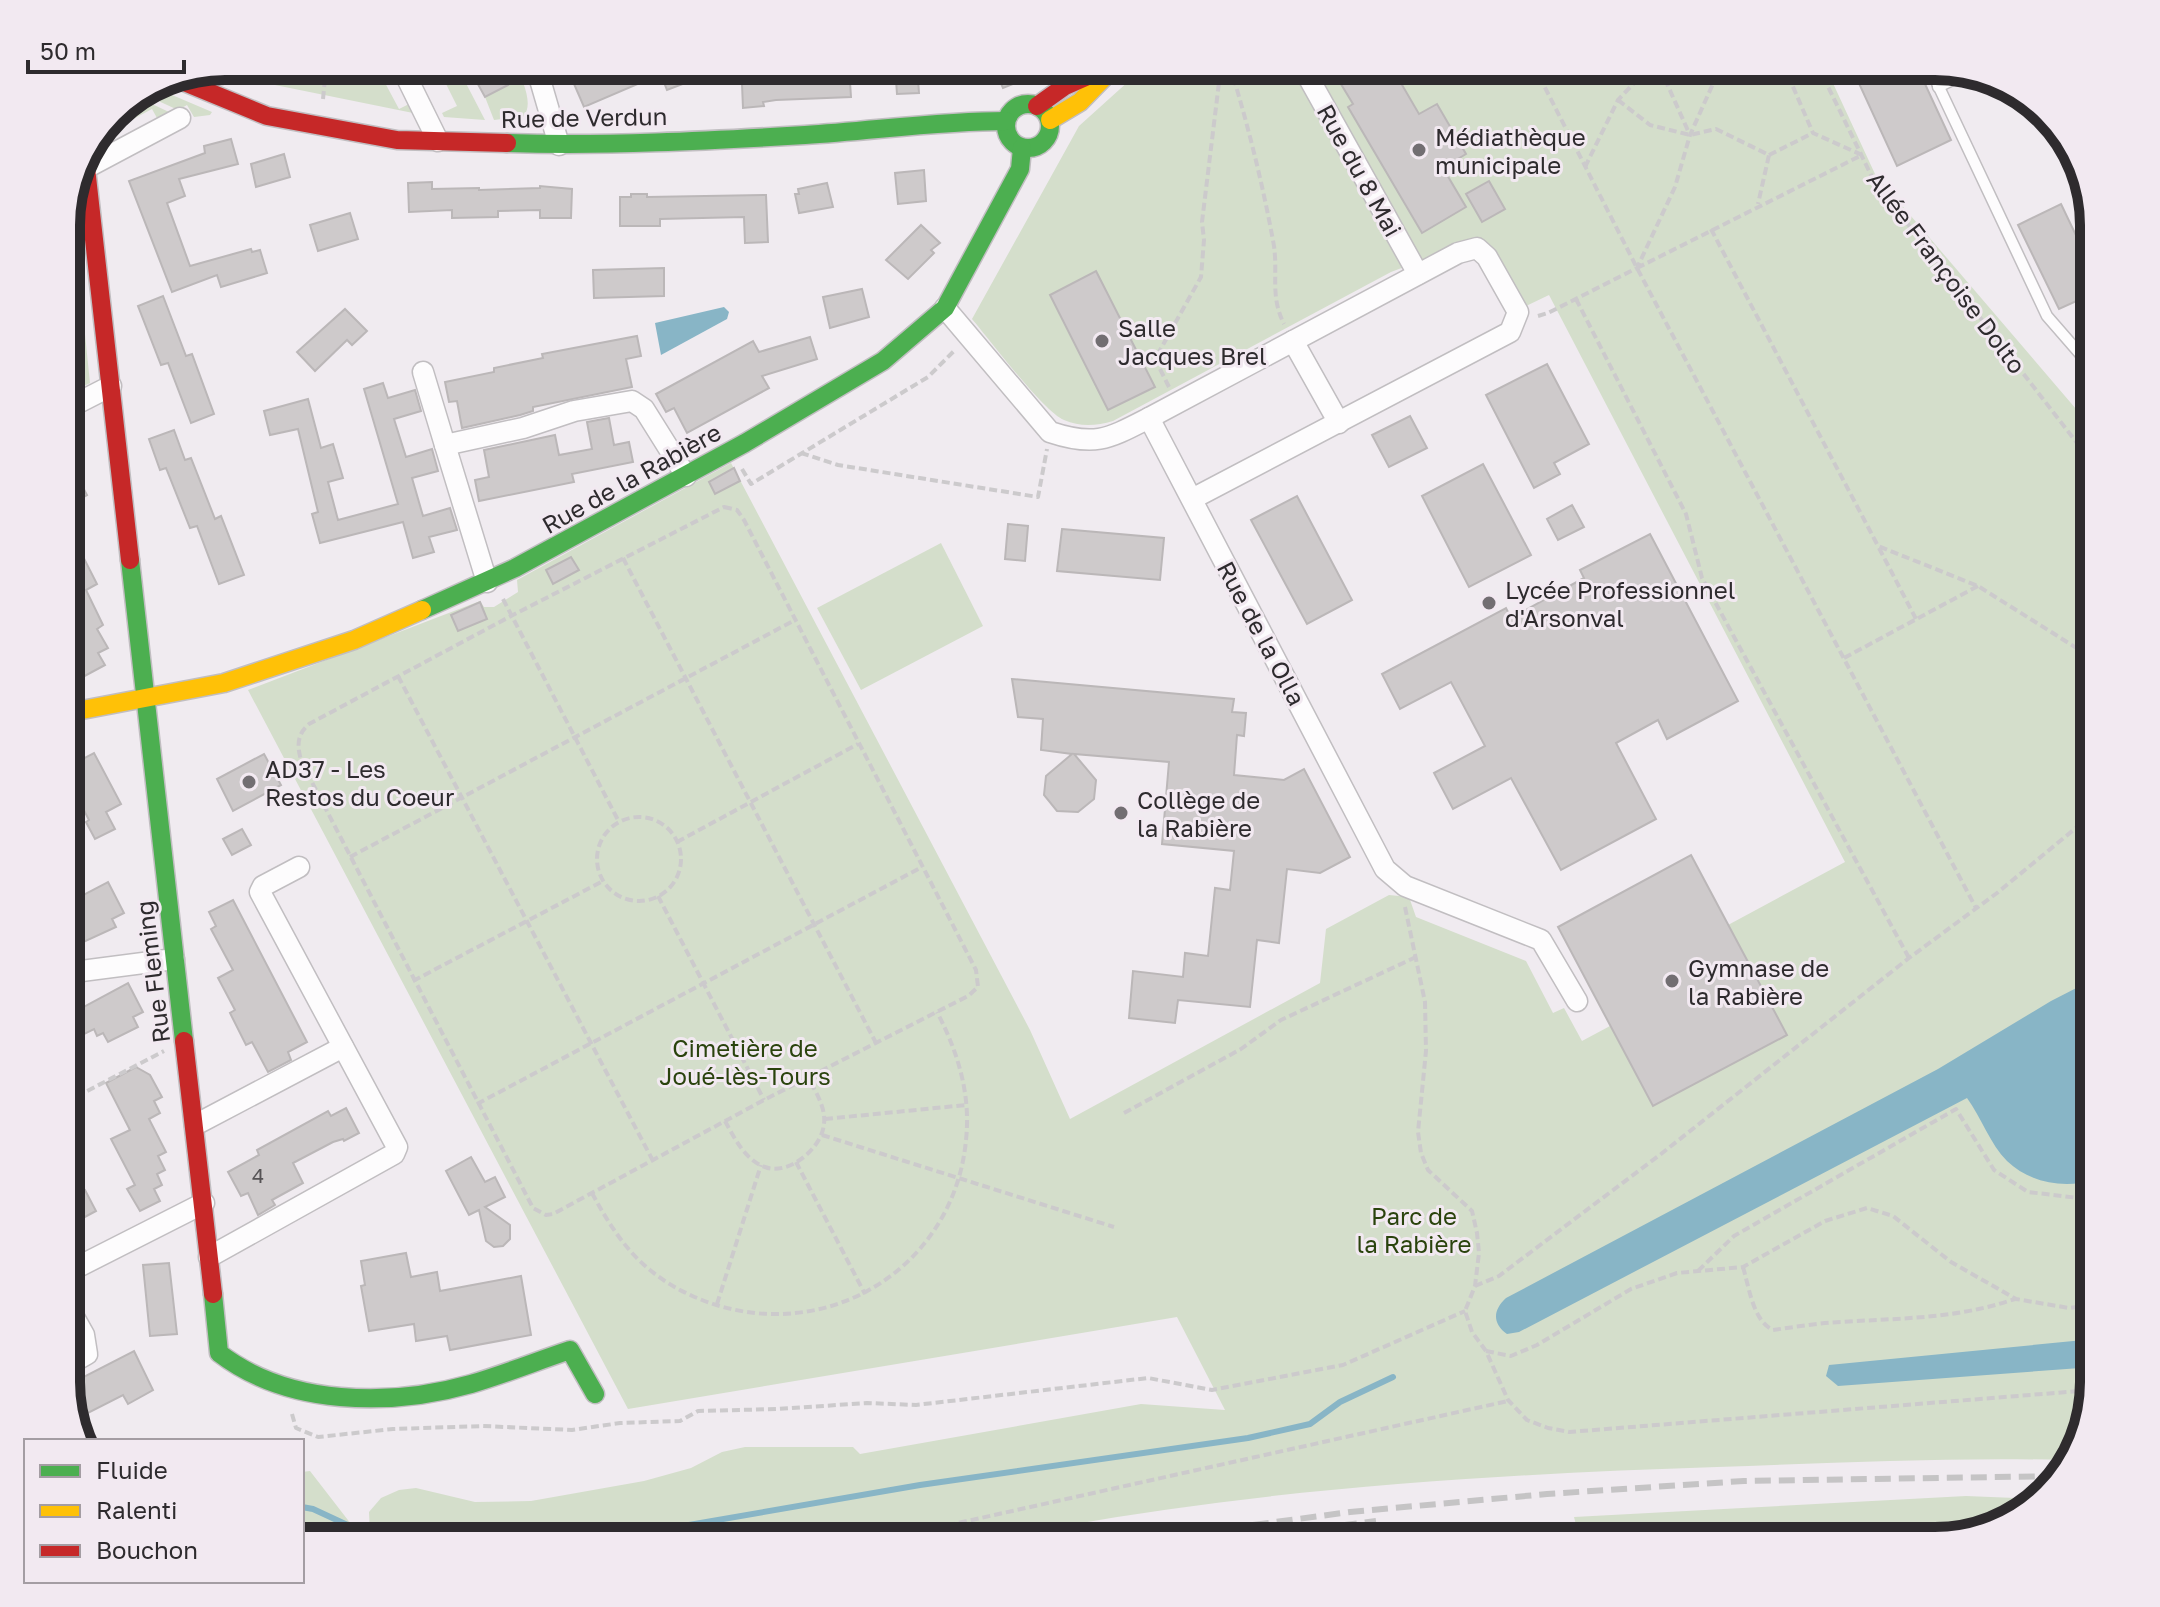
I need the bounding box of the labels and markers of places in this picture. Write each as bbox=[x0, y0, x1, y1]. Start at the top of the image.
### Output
place label: Médiathèque municipale bbox=[1435, 122, 1586, 179]
marker: Médiathèque municipale bbox=[1410, 141, 1428, 159]
place label: Salle Jacques Brel bbox=[1118, 313, 1267, 370]
marker: Salle Jacques Brel bbox=[1093, 332, 1111, 350]
place label: Lycée Professionnel d'Arsonval bbox=[1505, 575, 1735, 632]
marker: Lycée Professionnel d'Arsonval bbox=[1480, 594, 1498, 612]
place label: AD37 - Les Restos du Coeur bbox=[265, 754, 454, 811]
marker: AD37 - Les Restos du Coeur bbox=[240, 773, 258, 791]
place label: Collège de la Rabière bbox=[1137, 785, 1260, 842]
marker: Collège de la Rabière bbox=[1112, 804, 1130, 822]
place label: Gymnase de la Rabière bbox=[1688, 953, 1829, 1010]
marker: Gymnase de la Rabière bbox=[1663, 972, 1681, 990]

